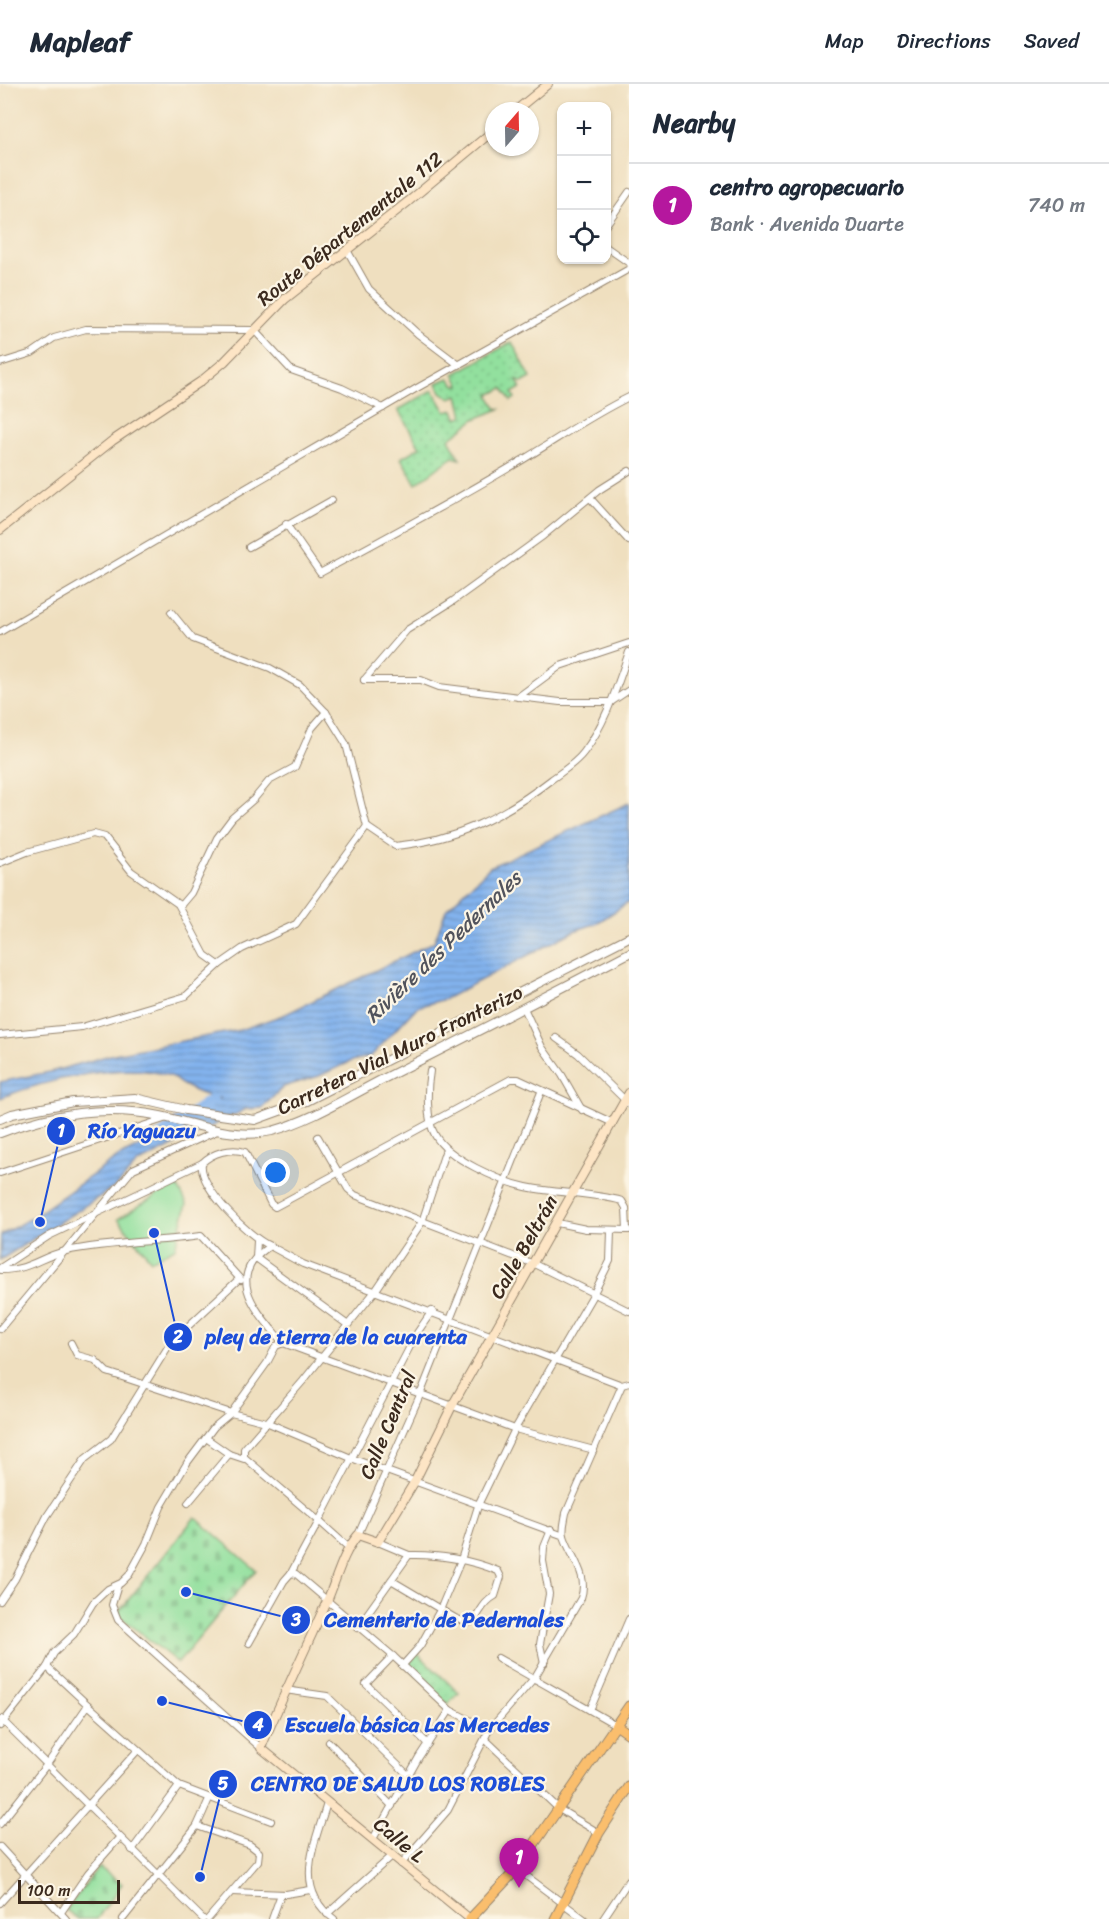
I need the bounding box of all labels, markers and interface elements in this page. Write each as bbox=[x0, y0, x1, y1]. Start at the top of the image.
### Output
text: Mapleaf bbox=[30, 17, 130, 66]
text: Map bbox=[825, 22, 863, 60]
text: Directions bbox=[896, 22, 991, 60]
text: Saved bbox=[1024, 22, 1079, 60]
text: Nearby bbox=[653, 100, 735, 146]
north arrow bbox=[485, 102, 539, 156]
map controls bbox=[557, 102, 611, 264]
button: + bbox=[557, 102, 611, 156]
street label: Route Départementale 112 bbox=[249, 142, 451, 315]
button: − bbox=[557, 156, 611, 210]
text: centro agropecuario bbox=[710, 168, 904, 207]
text: 1 bbox=[668, 188, 677, 223]
text: 740 m bbox=[1028, 188, 1085, 223]
text: Bank · Avenida Duarte bbox=[710, 207, 904, 242]
button: locate bbox=[557, 210, 611, 264]
water label: Rivière des Pedernales bbox=[355, 860, 532, 1032]
street label: Carretera Vial Muro Fronterizo bbox=[271, 975, 529, 1125]
callout: Río Yaguazu bbox=[46, 1111, 208, 1150]
text: Río Yaguazu bbox=[87, 1112, 197, 1150]
text: 1 bbox=[57, 1115, 65, 1147]
your location bbox=[261, 1158, 290, 1187]
street label: Calle Beltrán bbox=[480, 1188, 568, 1306]
callout: pley de tierra de la cuarenta bbox=[163, 1317, 479, 1356]
text: pley de tierra de la cuarenta bbox=[203, 1318, 468, 1356]
text: 2 bbox=[172, 1321, 184, 1353]
street label: Calle Central bbox=[349, 1365, 427, 1485]
callout: Cementerio de Pedernales bbox=[281, 1600, 576, 1639]
text: Cementerio de Pedernales bbox=[323, 1601, 565, 1639]
text: 3 bbox=[290, 1604, 301, 1636]
callout: Escuela básica Las Mercedes bbox=[243, 1705, 561, 1744]
text: Escuela básica Las Mercedes bbox=[285, 1706, 550, 1744]
text: 4 bbox=[251, 1709, 264, 1741]
callout: CENTRO DE SALUD LOS ROBLES bbox=[208, 1764, 558, 1803]
text: CENTRO DE SALUD LOS ROBLES bbox=[250, 1765, 546, 1803]
text: 5 bbox=[218, 1768, 229, 1800]
street label: Calle L bbox=[365, 1808, 433, 1873]
pin: 1 bbox=[500, 1838, 538, 1888]
text: 100 m bbox=[27, 1876, 71, 1905]
scale bar bbox=[18, 1877, 120, 1904]

